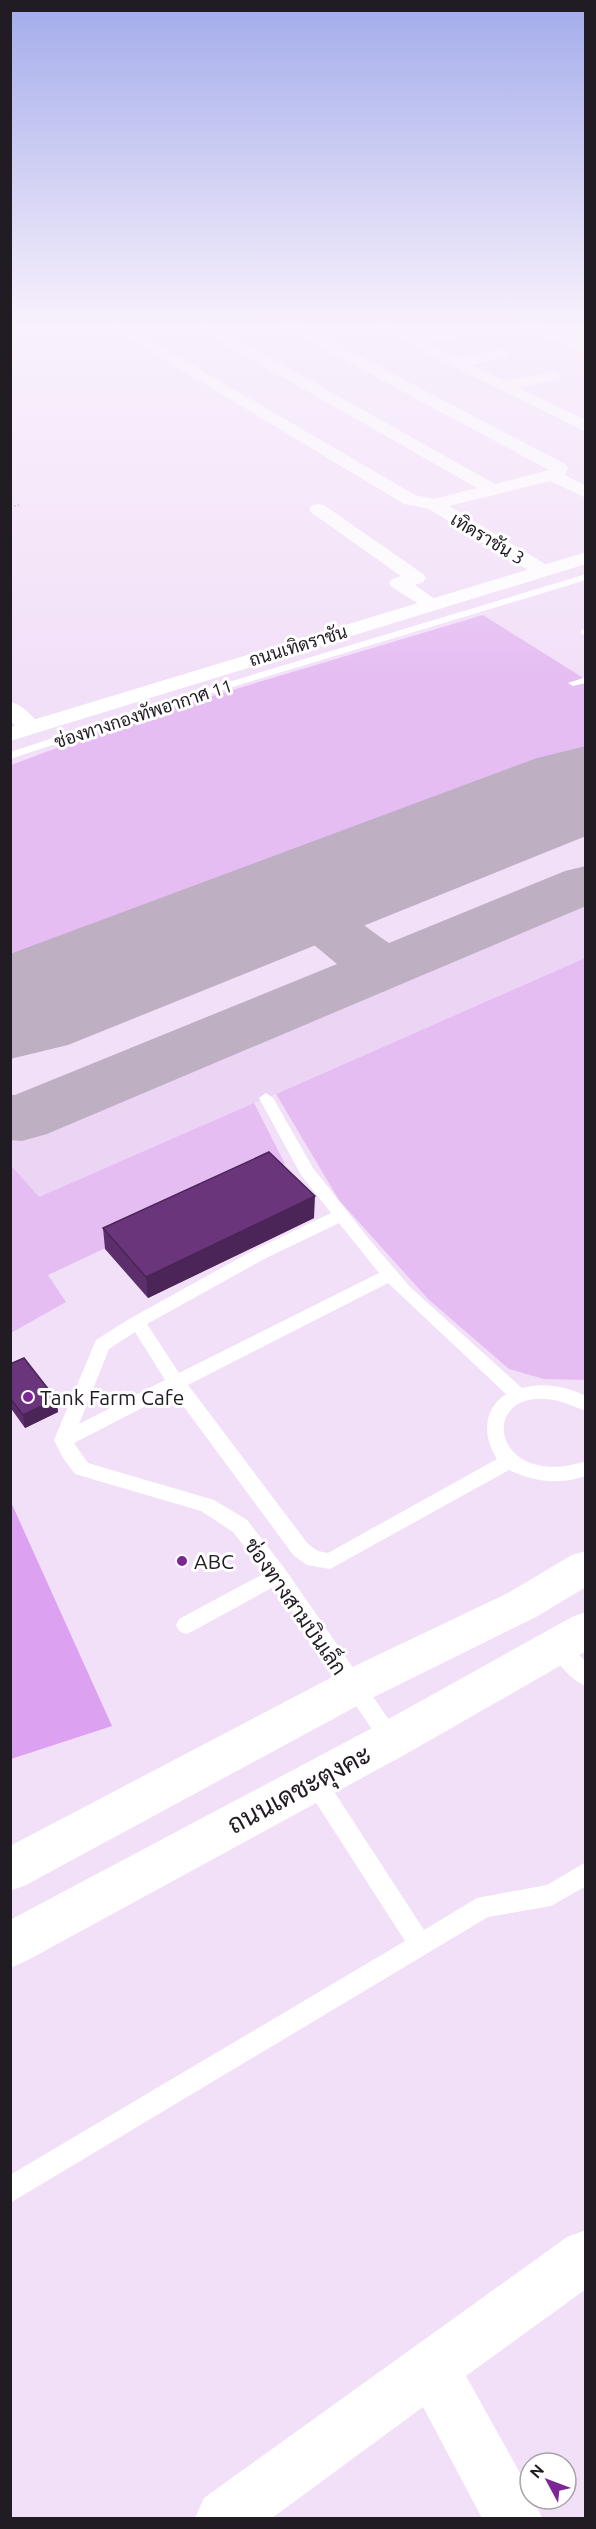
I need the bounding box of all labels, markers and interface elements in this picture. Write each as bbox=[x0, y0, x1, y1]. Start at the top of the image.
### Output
street label: เทิดราชัน 3 bbox=[448, 508, 528, 568]
street label: ถนนเทิดราชัน bbox=[247, 621, 349, 669]
street label: ช่องทางกองทัพอากาศ 11 bbox=[51, 674, 235, 751]
place label: Tank Farm Cafe bbox=[40, 1385, 184, 1409]
marker: Tank Farm Cafe bbox=[21, 1390, 35, 1404]
street label: ช่องทางสามบินเล็ก bbox=[240, 1532, 354, 1679]
place label: ABC bbox=[194, 1549, 234, 1573]
marker: ABC bbox=[175, 1554, 189, 1568]
street label: ถนนเดชะตุงคะ bbox=[222, 1739, 378, 1843]
north arrow bbox=[518, 2451, 578, 2511]
text: N bbox=[526, 2461, 547, 2482]

